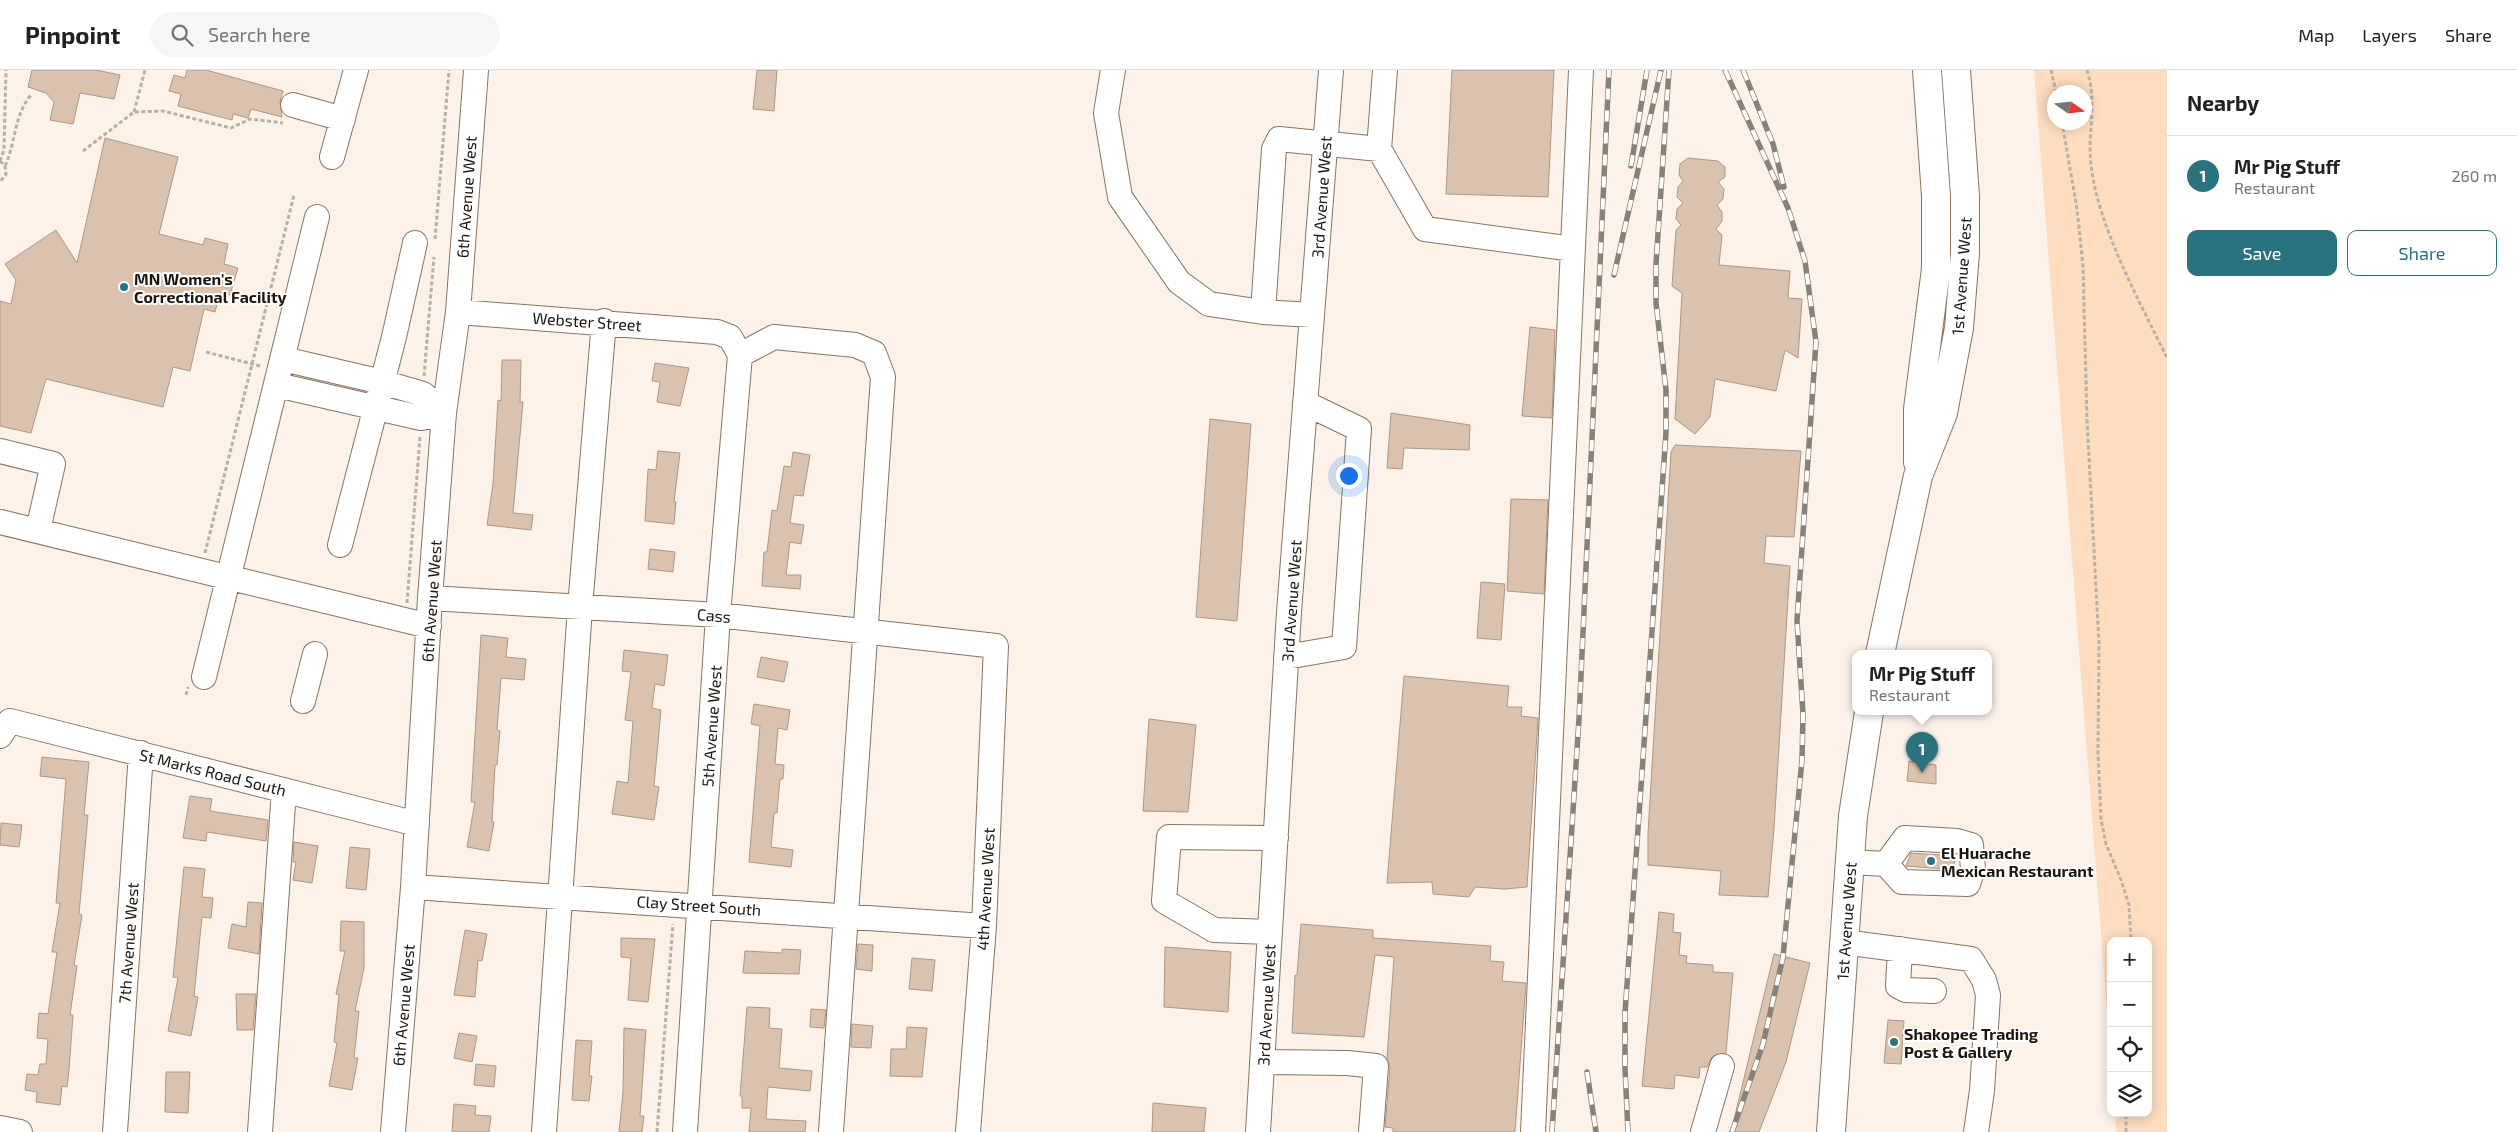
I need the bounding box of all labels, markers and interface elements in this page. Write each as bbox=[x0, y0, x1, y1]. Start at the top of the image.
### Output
search box bbox=[150, 12, 500, 57]
text: Pinpoint bbox=[25, 20, 120, 49]
icon: search bbox=[168, 21, 196, 49]
text: Search here bbox=[208, 23, 310, 46]
text: Map bbox=[2298, 24, 2334, 46]
text: Layers bbox=[2362, 24, 2417, 46]
text: Share bbox=[2445, 24, 2492, 46]
north arrow bbox=[2047, 85, 2092, 130]
text: Nearby bbox=[2187, 90, 2259, 115]
street label: 6th Avenue West bbox=[452, 135, 480, 259]
street label: 3rd Avenue West bbox=[1307, 135, 1335, 259]
text: Mr Pig Stuff bbox=[2234, 155, 2340, 178]
text: 1 bbox=[2200, 166, 2206, 185]
text: 260 m bbox=[2452, 166, 2497, 185]
text: Restaurant bbox=[2234, 178, 2315, 197]
street label: 1st Avenue West bbox=[1947, 216, 1975, 336]
button: Save bbox=[2187, 230, 2337, 276]
button: Share bbox=[2347, 230, 2497, 276]
place label: MN Women's Correctional Facility bbox=[134, 269, 287, 307]
marker: MN Women's Correctional Facility bbox=[118, 281, 130, 293]
street label: Webster Street bbox=[532, 308, 642, 334]
your location bbox=[1336, 463, 1362, 489]
street label: 6th Avenue West bbox=[417, 539, 445, 663]
street label: 3rd Avenue West bbox=[1277, 539, 1305, 663]
street label: Cass bbox=[696, 604, 732, 626]
popup bbox=[1852, 650, 1992, 715]
text: Mr Pig Stuff bbox=[1869, 662, 1975, 685]
street label: 5th Avenue West bbox=[697, 665, 725, 787]
text: Restaurant bbox=[1869, 685, 1950, 704]
pin: 1 bbox=[1906, 732, 1938, 773]
street label: St Marks Road South bbox=[138, 745, 288, 799]
street label: 4th Avenue West bbox=[972, 827, 998, 951]
place label: El Huarache Mexican Restaurant bbox=[1941, 843, 2094, 880]
marker: El Huarache Mexican Restaurant bbox=[1925, 855, 1937, 867]
street label: 1st Avenue West bbox=[1832, 861, 1860, 981]
street label: 7th Avenue West bbox=[114, 882, 142, 1004]
street label: Clay Street South bbox=[636, 891, 762, 919]
map controls bbox=[2107, 937, 2152, 1117]
button: + bbox=[2107, 937, 2152, 982]
street label: 6th Avenue West bbox=[388, 943, 418, 1067]
street label: 3rd Avenue West bbox=[1253, 943, 1279, 1067]
button: − bbox=[2107, 982, 2152, 1027]
place label: Shakopee Trading Post & Gallery bbox=[1904, 1024, 2039, 1062]
button: locate bbox=[2107, 1027, 2152, 1072]
marker: Shakopee Trading Post & Gallery bbox=[1888, 1036, 1900, 1048]
button: layers bbox=[2107, 1072, 2152, 1117]

